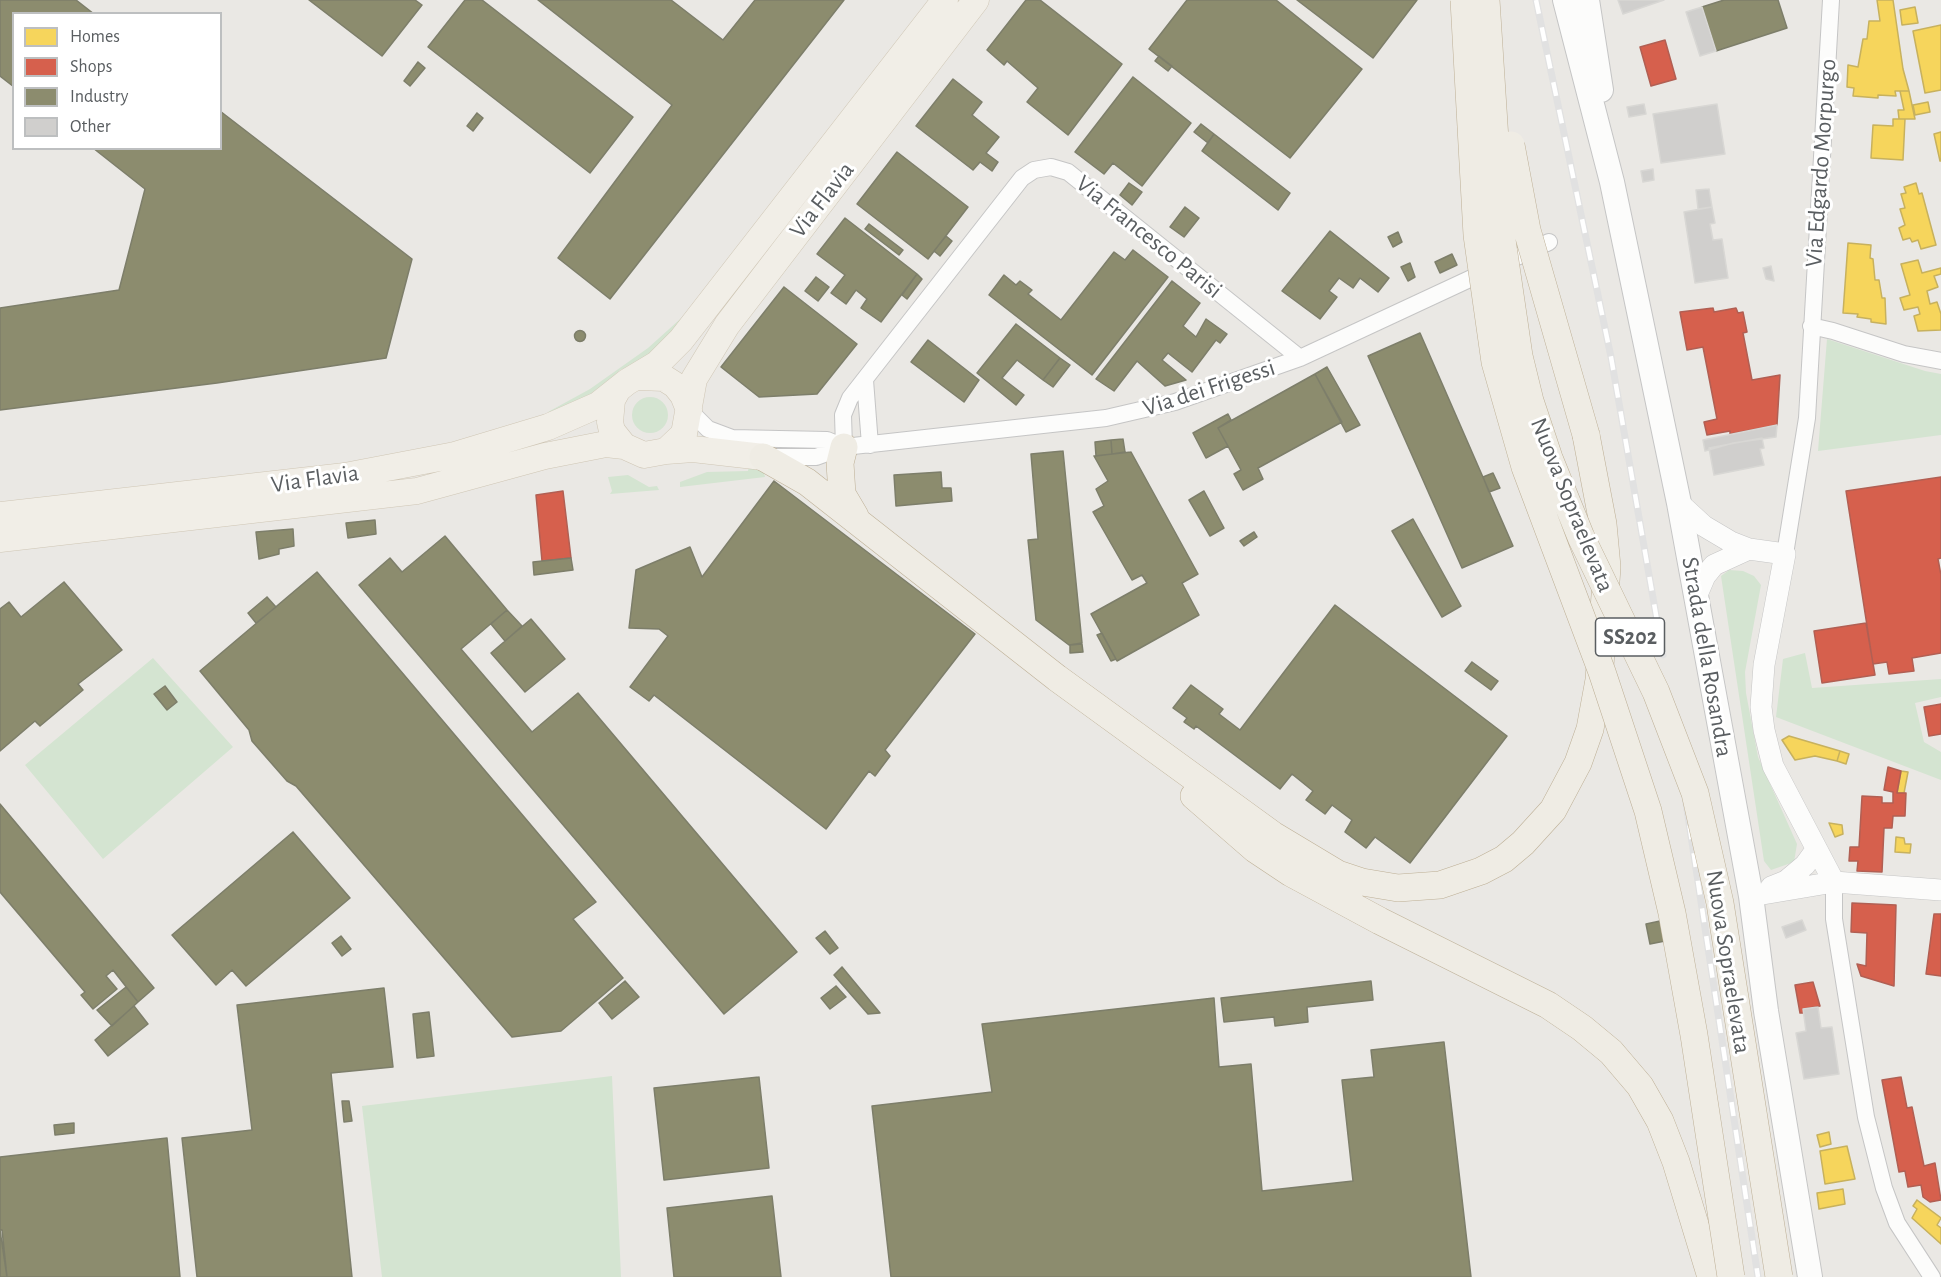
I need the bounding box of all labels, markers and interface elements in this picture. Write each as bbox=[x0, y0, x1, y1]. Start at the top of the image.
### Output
legend bbox=[12, 12, 222, 150]
text: Homes bbox=[70, 28, 120, 46]
text: Shops bbox=[70, 58, 112, 76]
street label: Via Edgardo Morpurgo bbox=[1799, 58, 1843, 268]
text: Industry bbox=[70, 88, 129, 106]
text: Other bbox=[70, 118, 111, 136]
street label: Via Flavia bbox=[783, 156, 861, 244]
street label: Via Francesco Parisi bbox=[1070, 169, 1228, 305]
street label: Via dei Frigessi bbox=[1139, 353, 1279, 423]
street label: Nuova Sopraelevata bbox=[1524, 414, 1620, 596]
street label: Via Flavia bbox=[269, 459, 361, 499]
street label: Strada della Rosandra bbox=[1675, 555, 1739, 759]
road number: SS202 bbox=[1596, 618, 1664, 656]
street label: Nuova Sopraelevata bbox=[1699, 868, 1757, 1056]

